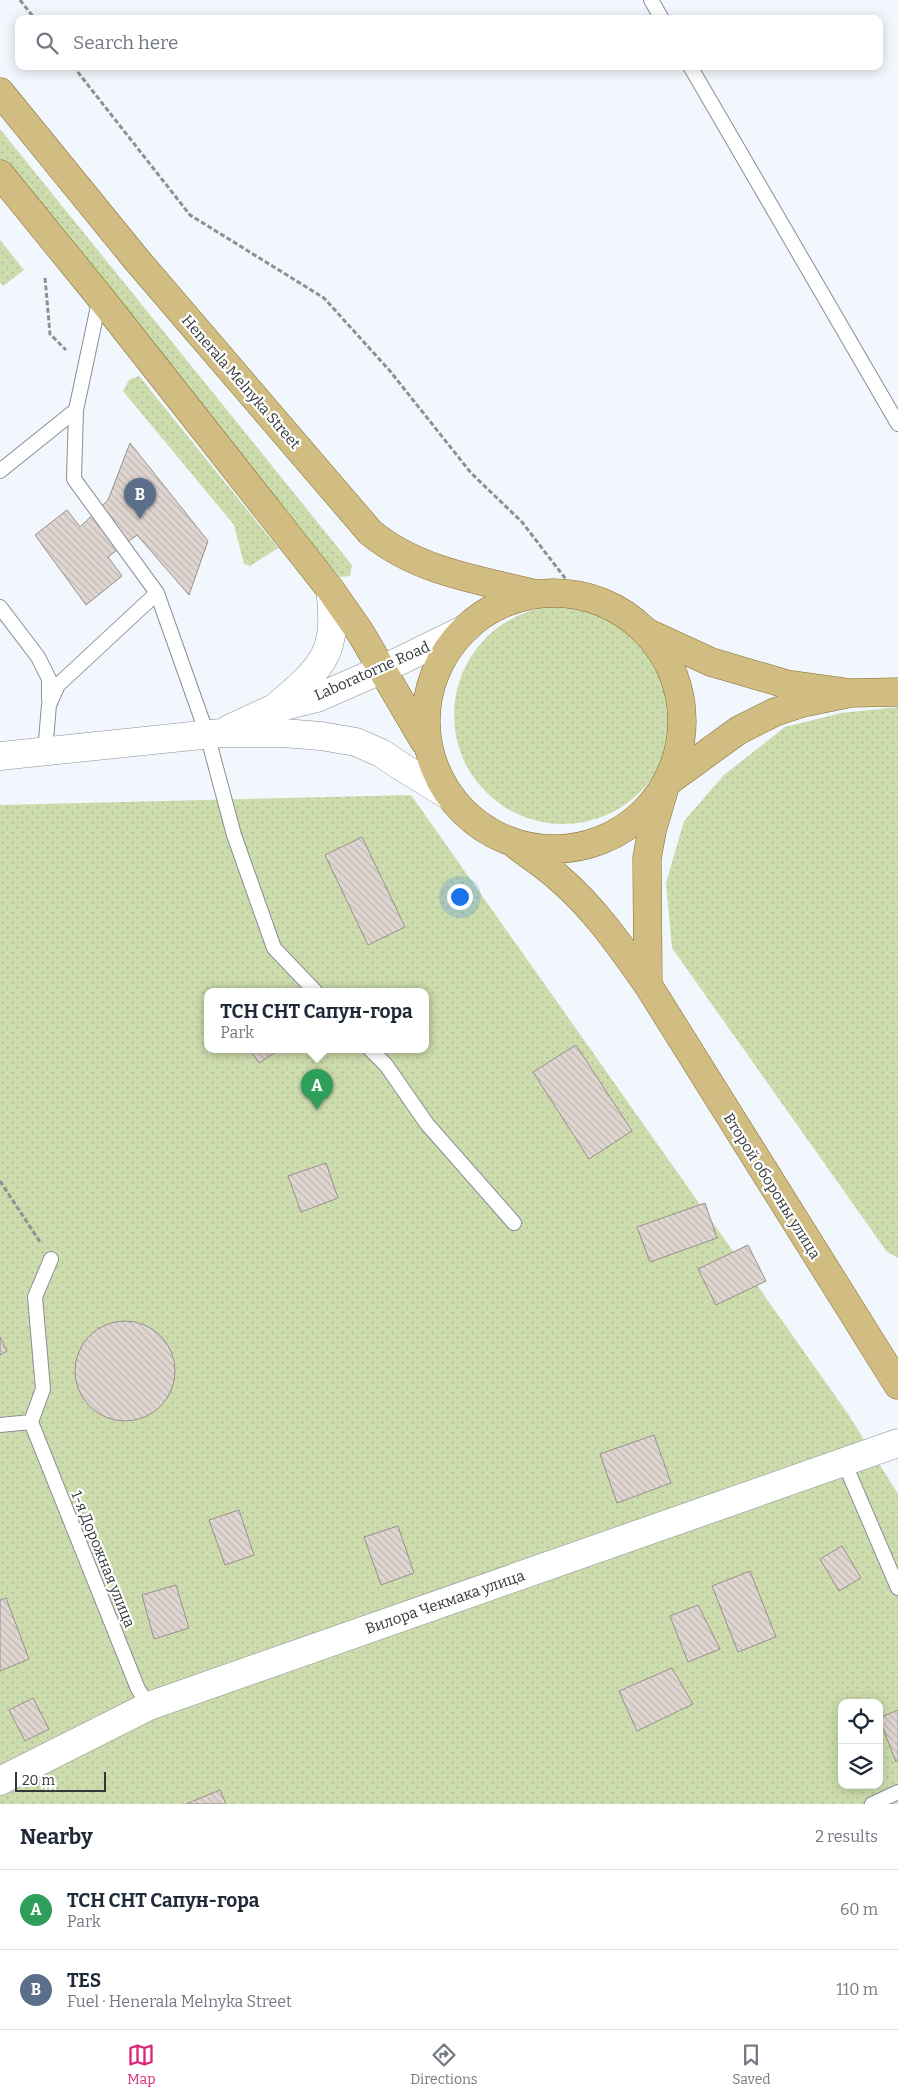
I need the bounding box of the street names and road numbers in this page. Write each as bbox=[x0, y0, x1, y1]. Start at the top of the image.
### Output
street label: Henerala Melnyka Street bbox=[178, 311, 304, 453]
street label: Laboratorne Road bbox=[312, 637, 432, 704]
street label: Второй обороны улица bbox=[720, 1110, 824, 1262]
street label: 1-я Дорожная улица bbox=[67, 1488, 139, 1630]
street label: Вилора Чекмака улица bbox=[363, 1566, 527, 1638]

